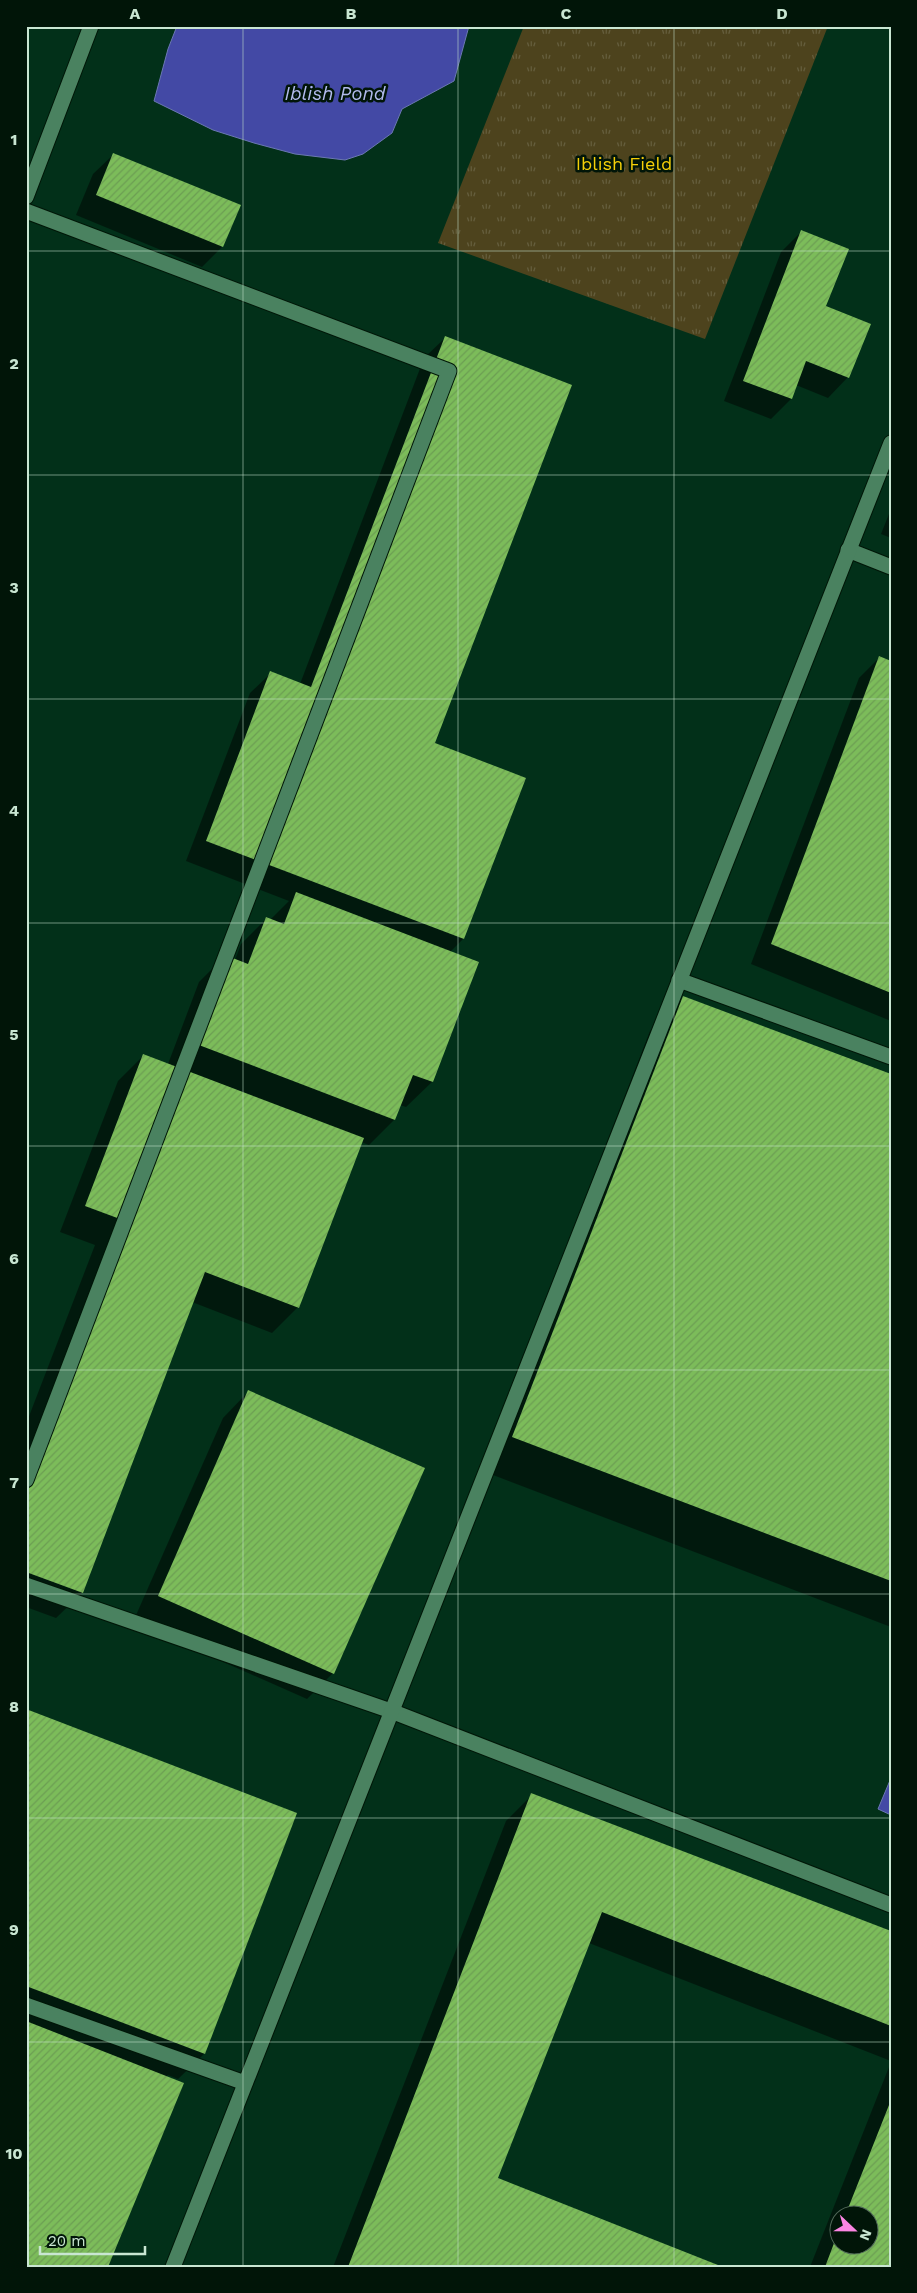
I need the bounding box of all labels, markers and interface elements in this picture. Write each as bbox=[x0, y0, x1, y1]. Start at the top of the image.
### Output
text: A bbox=[130, 4, 141, 23]
text: B bbox=[346, 4, 357, 23]
text: C bbox=[561, 4, 572, 23]
text: D bbox=[776, 4, 788, 23]
water label: Iblish Pond bbox=[284, 82, 387, 105]
text: 1 bbox=[11, 130, 17, 149]
park label: Iblish Field bbox=[576, 153, 672, 174]
text: 2 bbox=[9, 354, 19, 373]
text: 3 bbox=[9, 578, 19, 597]
text: 4 bbox=[9, 801, 19, 820]
text: 5 bbox=[9, 1025, 19, 1044]
text: 6 bbox=[9, 1249, 19, 1268]
text: 7 bbox=[9, 1473, 19, 1492]
text: 8 bbox=[9, 1697, 19, 1716]
text: 9 bbox=[9, 1920, 19, 1939]
text: 10 bbox=[5, 2144, 23, 2163]
north arrow bbox=[830, 2206, 880, 2256]
scale bar bbox=[40, 2223, 145, 2255]
text: N bbox=[857, 2227, 875, 2243]
text: 20 m bbox=[48, 2232, 86, 2250]

